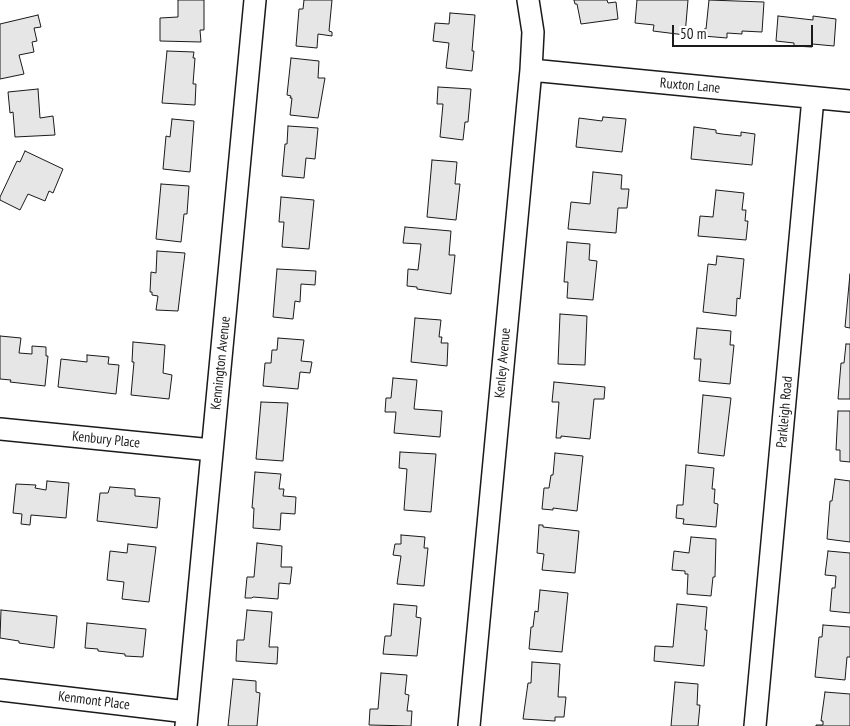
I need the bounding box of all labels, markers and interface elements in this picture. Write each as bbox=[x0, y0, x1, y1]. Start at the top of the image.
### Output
scale bar bbox=[675, 15, 816, 47]
text: 50 m bbox=[680, 24, 706, 43]
street label: Ruxton Lane bbox=[659, 75, 721, 97]
street label: Kennington Avenue bbox=[208, 315, 234, 411]
street label: Kenley Avenue bbox=[492, 327, 514, 399]
street label: Parkleigh Road bbox=[773, 375, 797, 449]
street label: Kenbury Place bbox=[71, 428, 141, 452]
street label: Kenmont Place bbox=[57, 688, 131, 714]

